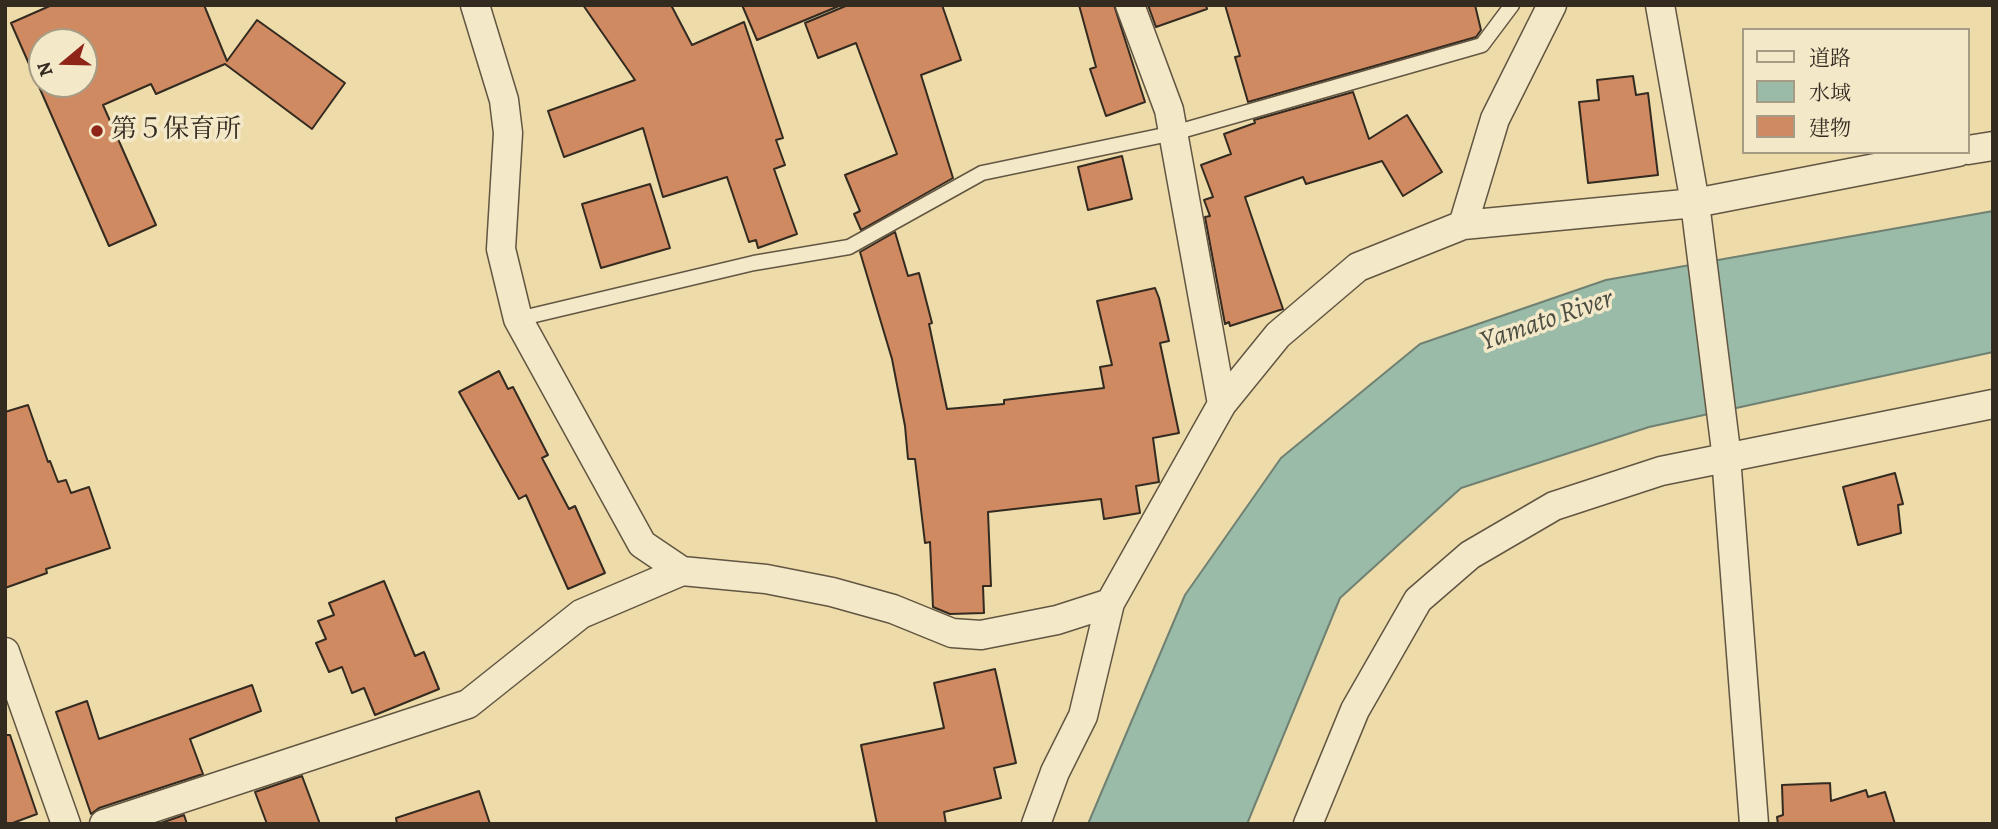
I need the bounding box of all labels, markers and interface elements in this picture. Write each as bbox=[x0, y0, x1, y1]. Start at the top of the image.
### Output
north arrow bbox=[28, 28, 98, 98]
legend bbox=[1742, 28, 1970, 154]
text: 道路 bbox=[1809, 44, 1851, 72]
text: N bbox=[30, 58, 60, 80]
text: 水域 bbox=[1809, 79, 1851, 107]
text: 建物 bbox=[1809, 114, 1851, 142]
place label: 第５保育所 bbox=[111, 115, 241, 147]
marker: 第５保育所 bbox=[89, 123, 105, 139]
water label: Yamato River bbox=[1476, 283, 1618, 359]

